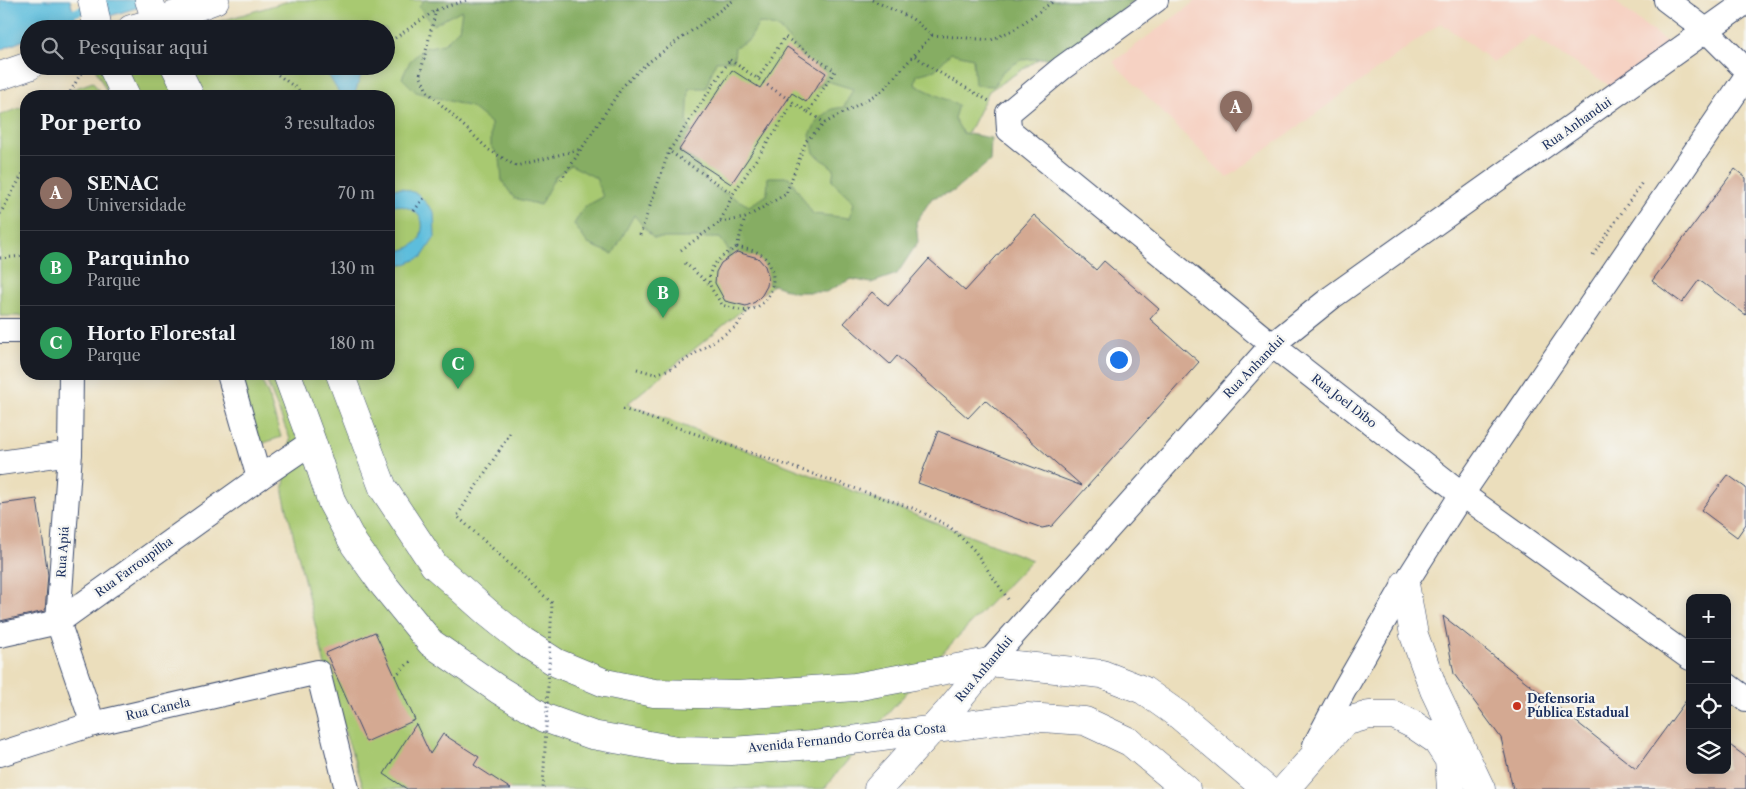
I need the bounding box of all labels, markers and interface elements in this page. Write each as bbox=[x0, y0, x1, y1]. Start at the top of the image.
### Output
search box bbox=[20, 20, 395, 75]
icon: search bbox=[38, 34, 66, 62]
text: Pesquisar aqui bbox=[78, 36, 208, 59]
pin: A bbox=[1220, 91, 1252, 132]
street label: Rua Anhandui bbox=[1539, 94, 1615, 153]
text: Por perto bbox=[40, 110, 141, 135]
text: 3 resultados bbox=[284, 113, 375, 133]
text: SENAC bbox=[87, 172, 159, 195]
text: A bbox=[50, 183, 62, 203]
text: 70 m bbox=[338, 183, 375, 203]
text: Universidade bbox=[87, 195, 186, 215]
text: Parquinho bbox=[87, 247, 190, 270]
text: B bbox=[50, 258, 62, 278]
text: 130 m bbox=[330, 258, 375, 278]
text: Parque bbox=[87, 270, 141, 290]
pin: B bbox=[647, 277, 679, 318]
text: Horto Florestal bbox=[87, 322, 236, 345]
street label: Rua Anhandui bbox=[1220, 332, 1287, 401]
text: C bbox=[50, 333, 62, 353]
text: 180 m bbox=[329, 333, 375, 353]
text: Parque bbox=[87, 345, 141, 365]
your location bbox=[1106, 347, 1132, 373]
pin: C bbox=[442, 348, 474, 389]
street label: Rua Joel Dibo bbox=[1309, 371, 1380, 431]
street label: Rua Apiá bbox=[53, 525, 72, 578]
street label: Rua Farroupilha bbox=[92, 533, 176, 600]
map controls bbox=[1686, 594, 1731, 774]
button: + bbox=[1686, 594, 1731, 639]
street label: Rua Anhandui bbox=[952, 633, 1016, 705]
button: − bbox=[1686, 639, 1731, 684]
button: locate bbox=[1686, 684, 1731, 729]
place label: Defensoria Pública Estadual bbox=[1527, 691, 1629, 720]
street label: Rua Canela bbox=[124, 694, 192, 723]
marker: Defensoria Pública Estadual bbox=[1511, 700, 1523, 712]
street label: Avenida Fernando Corrêa da Costa bbox=[746, 720, 947, 755]
button: layers bbox=[1686, 729, 1731, 774]

